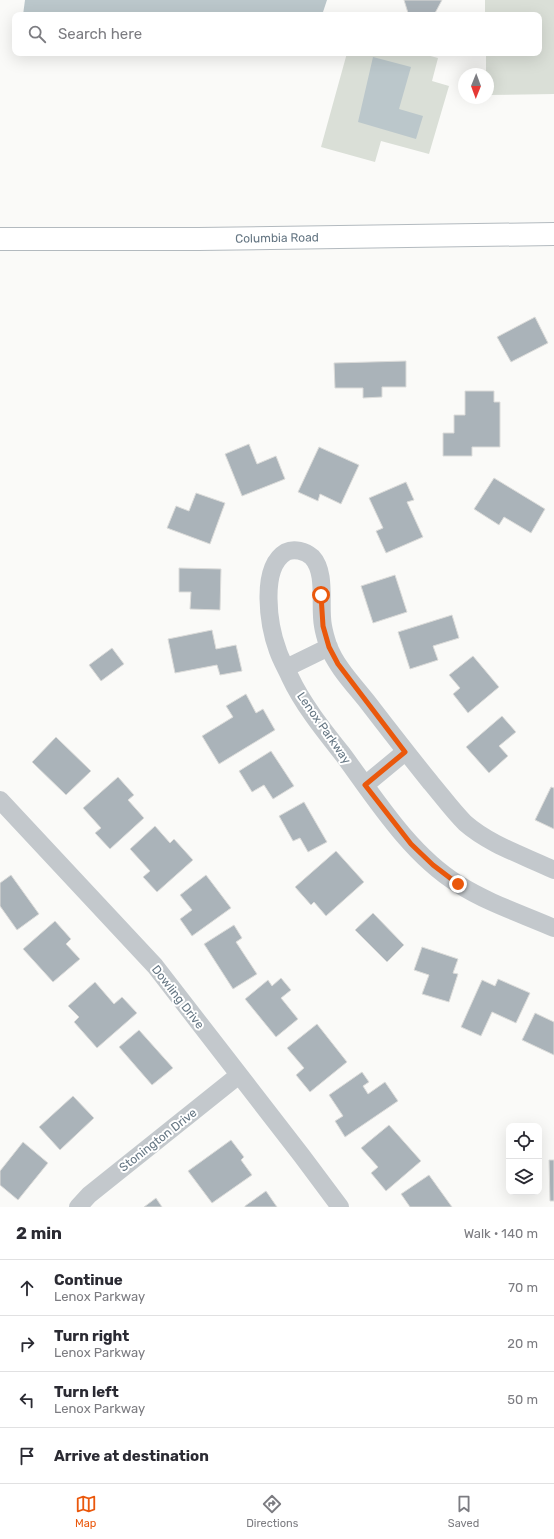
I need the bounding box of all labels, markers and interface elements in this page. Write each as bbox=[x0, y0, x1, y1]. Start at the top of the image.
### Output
search box bbox=[12, 12, 542, 56]
icon: search bbox=[26, 23, 48, 45]
text: Search here bbox=[58, 25, 142, 43]
north arrow bbox=[458, 68, 494, 104]
street label: Columbia Road bbox=[235, 230, 319, 246]
route start bbox=[312, 586, 330, 604]
street label: Lenox Parkway bbox=[294, 689, 354, 767]
route end bbox=[449, 875, 467, 893]
street label: Dowling Drive bbox=[149, 962, 207, 1032]
street label: Stonington Drive bbox=[117, 1105, 200, 1175]
map controls bbox=[506, 1123, 542, 1195]
button: locate bbox=[506, 1123, 542, 1159]
button: layers bbox=[506, 1159, 542, 1195]
text: 2 min bbox=[16, 1223, 62, 1243]
text: Walk · 140 m bbox=[464, 1226, 538, 1241]
text: Continue bbox=[54, 1271, 123, 1289]
icon: ahead bbox=[16, 1277, 38, 1299]
text: 70 m bbox=[508, 1280, 538, 1295]
text: Lenox Parkway bbox=[54, 1289, 145, 1304]
text: Turn right bbox=[54, 1327, 129, 1345]
icon: right bbox=[16, 1333, 38, 1355]
text: 20 m bbox=[507, 1336, 538, 1351]
text: Lenox Parkway bbox=[54, 1345, 145, 1360]
text: Turn left bbox=[54, 1383, 119, 1401]
icon: left bbox=[16, 1389, 38, 1411]
text: 50 m bbox=[507, 1392, 538, 1407]
text: Lenox Parkway bbox=[54, 1401, 145, 1416]
icon: arrive bbox=[16, 1445, 38, 1467]
text: Arrive at destination bbox=[54, 1447, 209, 1465]
tab: Map bbox=[75, 1493, 97, 1530]
tab: Directions bbox=[246, 1493, 298, 1530]
tab: Saved bbox=[448, 1493, 479, 1530]

